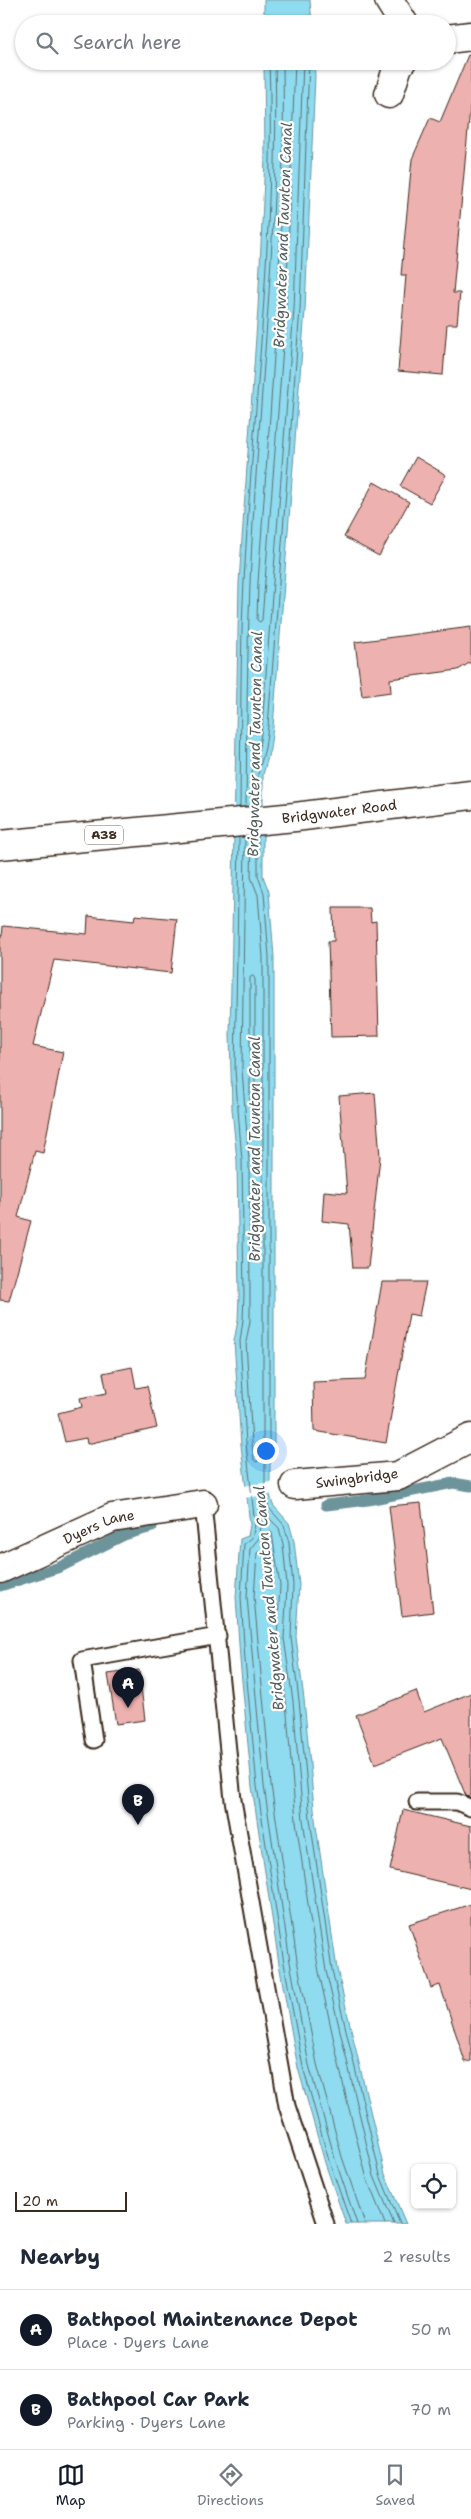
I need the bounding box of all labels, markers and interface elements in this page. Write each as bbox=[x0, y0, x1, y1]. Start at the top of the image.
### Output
search box bbox=[15, 15, 456, 70]
icon: search bbox=[33, 29, 61, 57]
text: Search here bbox=[73, 30, 182, 55]
water label: Bridgwater and Taunton Canal bbox=[269, 122, 297, 348]
water label: Bridgwater and Taunton Canal bbox=[243, 631, 267, 857]
street label: Bridgwater Road bbox=[281, 795, 398, 827]
road number: A38 bbox=[85, 826, 123, 844]
water label: Bridgwater and Taunton Canal bbox=[245, 1036, 265, 1262]
your location bbox=[253, 1438, 279, 1464]
street label: Swingbridge bbox=[315, 1464, 399, 1492]
water label: Bridgwater and Taunton Canal bbox=[249, 1484, 289, 1711]
street label: Dyers Lane bbox=[60, 1506, 136, 1548]
pin: A bbox=[112, 1667, 144, 1708]
pin: B bbox=[122, 1784, 154, 1825]
map controls bbox=[411, 2164, 456, 2209]
button: locate bbox=[411, 2164, 456, 2209]
scale bar bbox=[15, 2189, 128, 2212]
text: 20 m bbox=[22, 2192, 58, 2210]
text: Nearby bbox=[20, 2243, 100, 2271]
text: 2 results bbox=[382, 2246, 451, 2267]
text: Bathpool Maintenance Depot bbox=[67, 2307, 357, 2332]
text: A bbox=[30, 2319, 42, 2340]
text: 50 m bbox=[411, 2319, 451, 2340]
text: Place · Dyers Lane bbox=[67, 2332, 209, 2353]
text: Bathpool Car Park bbox=[67, 2387, 250, 2412]
text: B bbox=[31, 2399, 41, 2420]
text: 70 m bbox=[410, 2399, 451, 2420]
text: Parking · Dyers Lane bbox=[67, 2412, 226, 2433]
tab: Map bbox=[56, 2461, 86, 2509]
tab: Directions bbox=[197, 2461, 264, 2509]
tab: Saved bbox=[376, 2461, 415, 2509]

